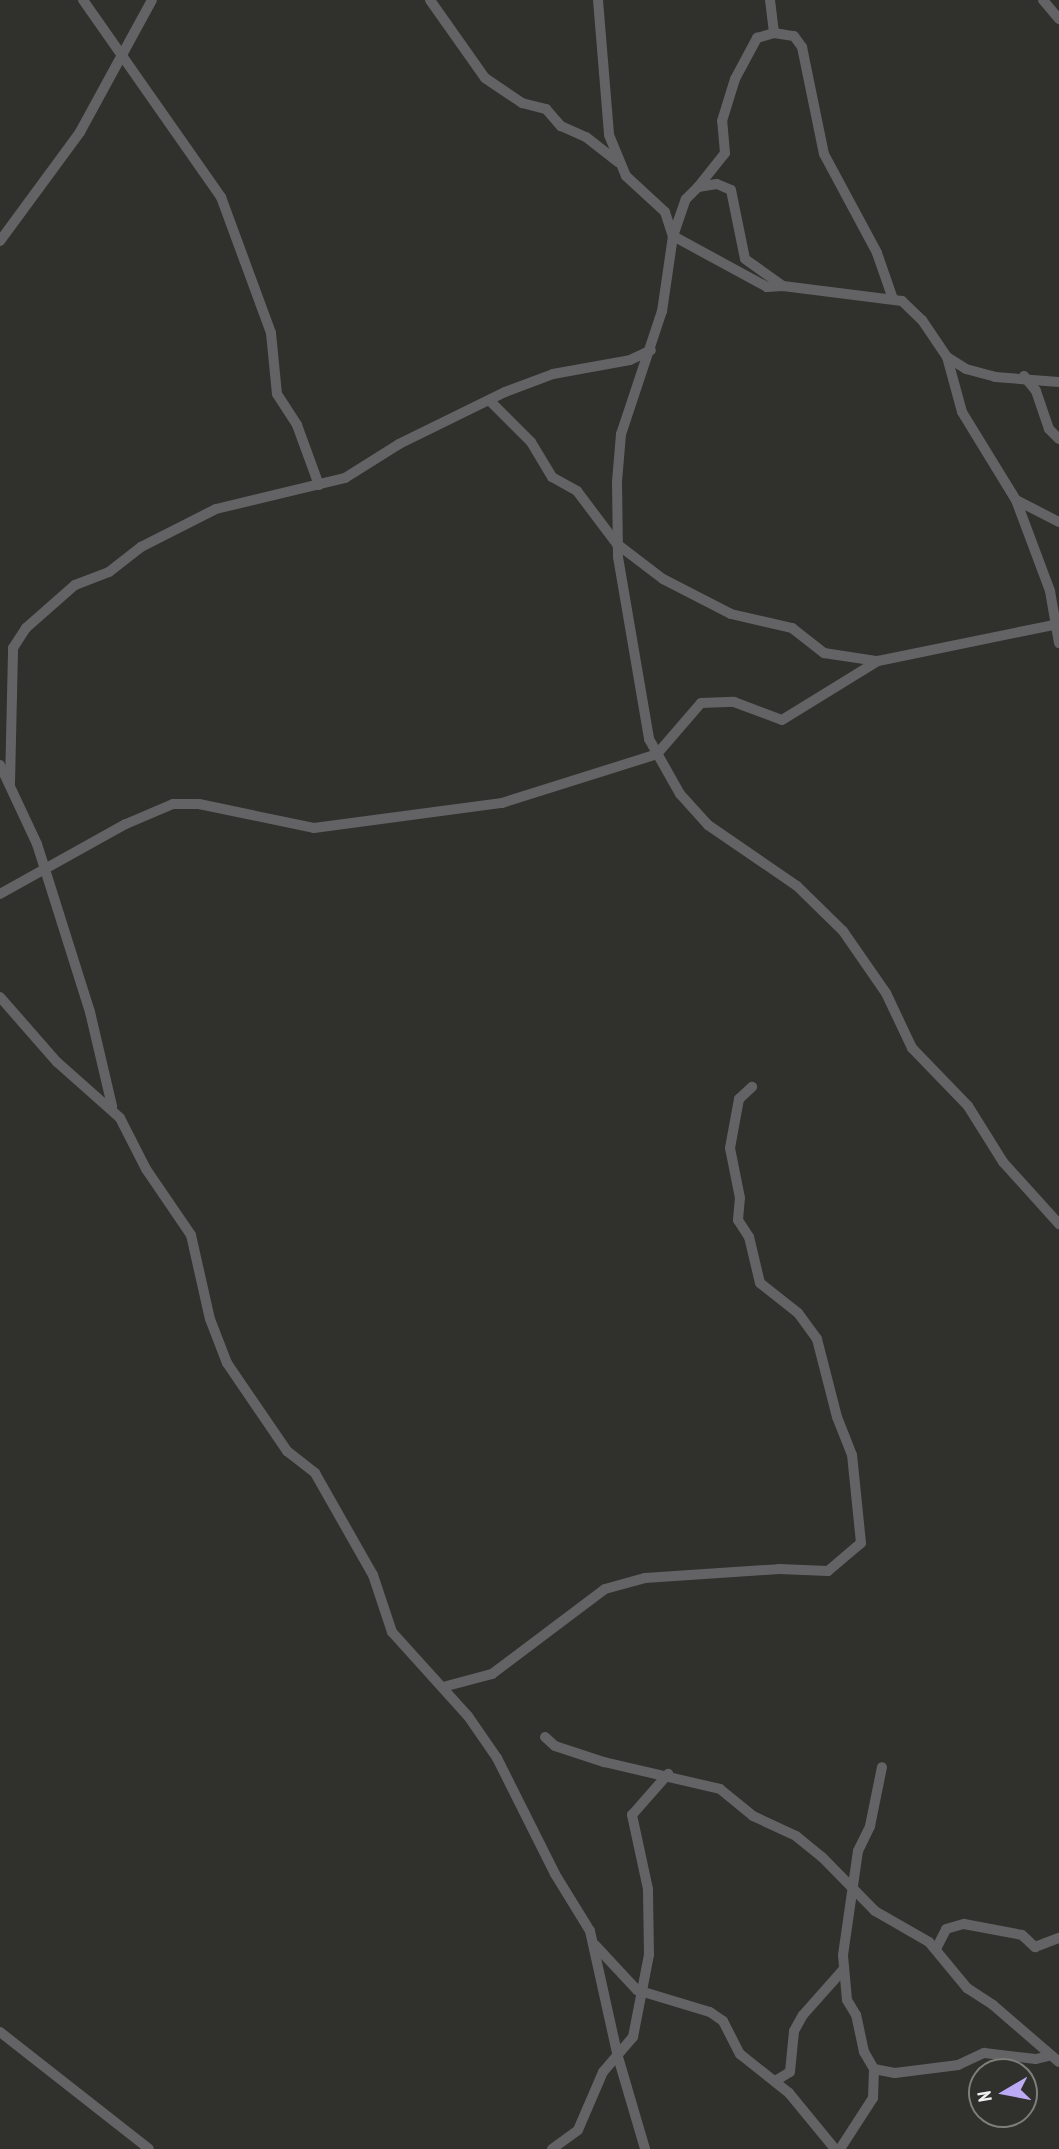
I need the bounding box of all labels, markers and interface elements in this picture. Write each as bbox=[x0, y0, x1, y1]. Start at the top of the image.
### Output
north arrow bbox=[968, 2058, 1038, 2128]
text: N bbox=[972, 2089, 997, 2103]

